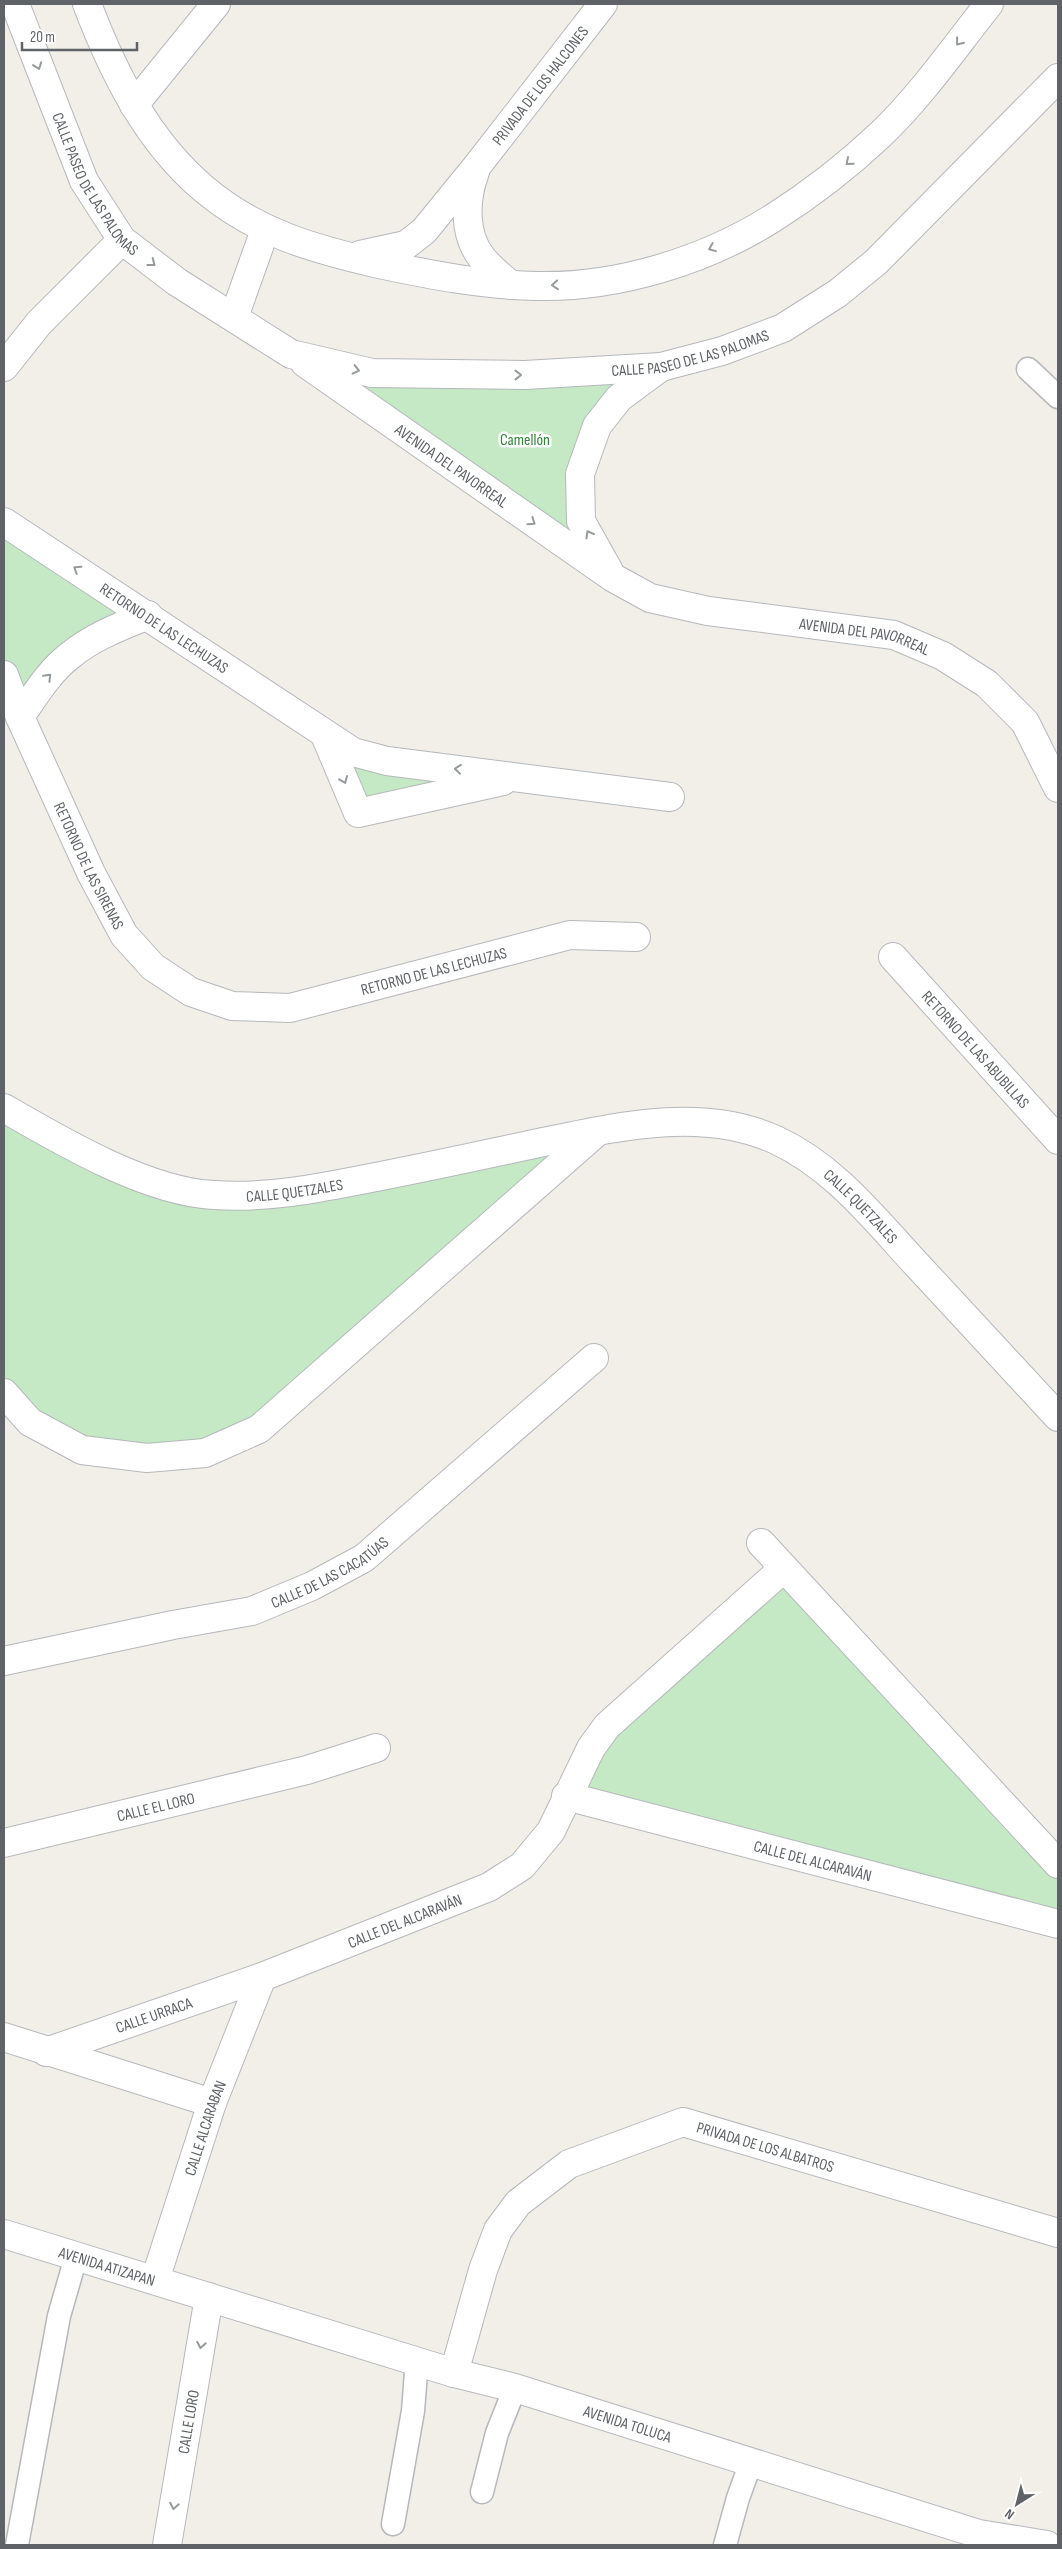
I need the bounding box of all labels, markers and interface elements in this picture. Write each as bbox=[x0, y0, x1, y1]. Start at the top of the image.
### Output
scale bar bbox=[22, 20, 138, 52]
street label: PRIVADA DE LOS HALCONES bbox=[489, 23, 593, 150]
text: 20 m bbox=[30, 28, 55, 47]
one-way arrow bbox=[956, 36, 964, 45]
one-way arrow bbox=[32, 61, 42, 70]
street label: CALLE PASEO DE LAS PALOMAS bbox=[47, 110, 142, 260]
one-way arrow bbox=[846, 156, 855, 165]
one-way arrow bbox=[709, 242, 717, 252]
one-way arrow bbox=[147, 258, 156, 267]
one-way arrow bbox=[551, 280, 559, 291]
street label: CALLE PASEO DE LAS PALOMAS bbox=[611, 326, 772, 381]
one-way arrow bbox=[351, 364, 360, 375]
one-way arrow bbox=[514, 370, 522, 380]
street label: AVENIDA DEL PAVORREAL bbox=[390, 420, 511, 513]
park label: Camellón bbox=[500, 431, 550, 450]
one-way arrow bbox=[527, 516, 536, 525]
one-way arrow bbox=[585, 531, 595, 540]
one-way arrow bbox=[74, 566, 83, 576]
street label: RETORNO DE LAS LECHUZAS bbox=[96, 580, 231, 678]
street label: AVENIDA DEL PAVORREAL bbox=[797, 615, 932, 660]
one-way arrow bbox=[43, 674, 52, 683]
one-way arrow bbox=[453, 764, 461, 775]
one-way arrow bbox=[338, 775, 348, 784]
street label: RETORNO DE LAS SIRENAS bbox=[49, 800, 127, 933]
street label: RETORNO DE LAS LECHUZAS bbox=[359, 944, 509, 1000]
street label: RETORNO DE LAS ABUBILLAS bbox=[917, 987, 1033, 1113]
street label: CALLE QUETZALES bbox=[819, 1166, 901, 1248]
street label: CALLE QUETZALES bbox=[246, 1176, 345, 1207]
street label: CALLE DE LAS CACATÚAS bbox=[269, 1533, 393, 1613]
street label: CALLE EL LORO bbox=[115, 1789, 197, 1826]
street label: CALLE DEL ALCARAVÁN bbox=[751, 1837, 873, 1886]
street label: CALLE DEL ALCARAVÁN bbox=[345, 1891, 465, 1953]
street label: CALLE URRACA bbox=[113, 1994, 195, 2038]
street label: CALLE ALCARABAN bbox=[181, 2078, 231, 2178]
street label: PRIVADA DE LOS ALBATROS bbox=[694, 2119, 836, 2177]
street label: AVENIDA ATIZAPAN bbox=[55, 2243, 157, 2291]
one-way arrow bbox=[197, 2341, 207, 2350]
street label: CALLE LORO bbox=[175, 2389, 204, 2455]
street label: AVENIDA TOLUCA bbox=[580, 2402, 674, 2448]
north arrow bbox=[992, 2479, 1042, 2529]
one-way arrow bbox=[170, 2501, 180, 2510]
text: N bbox=[1002, 2505, 1018, 2523]

